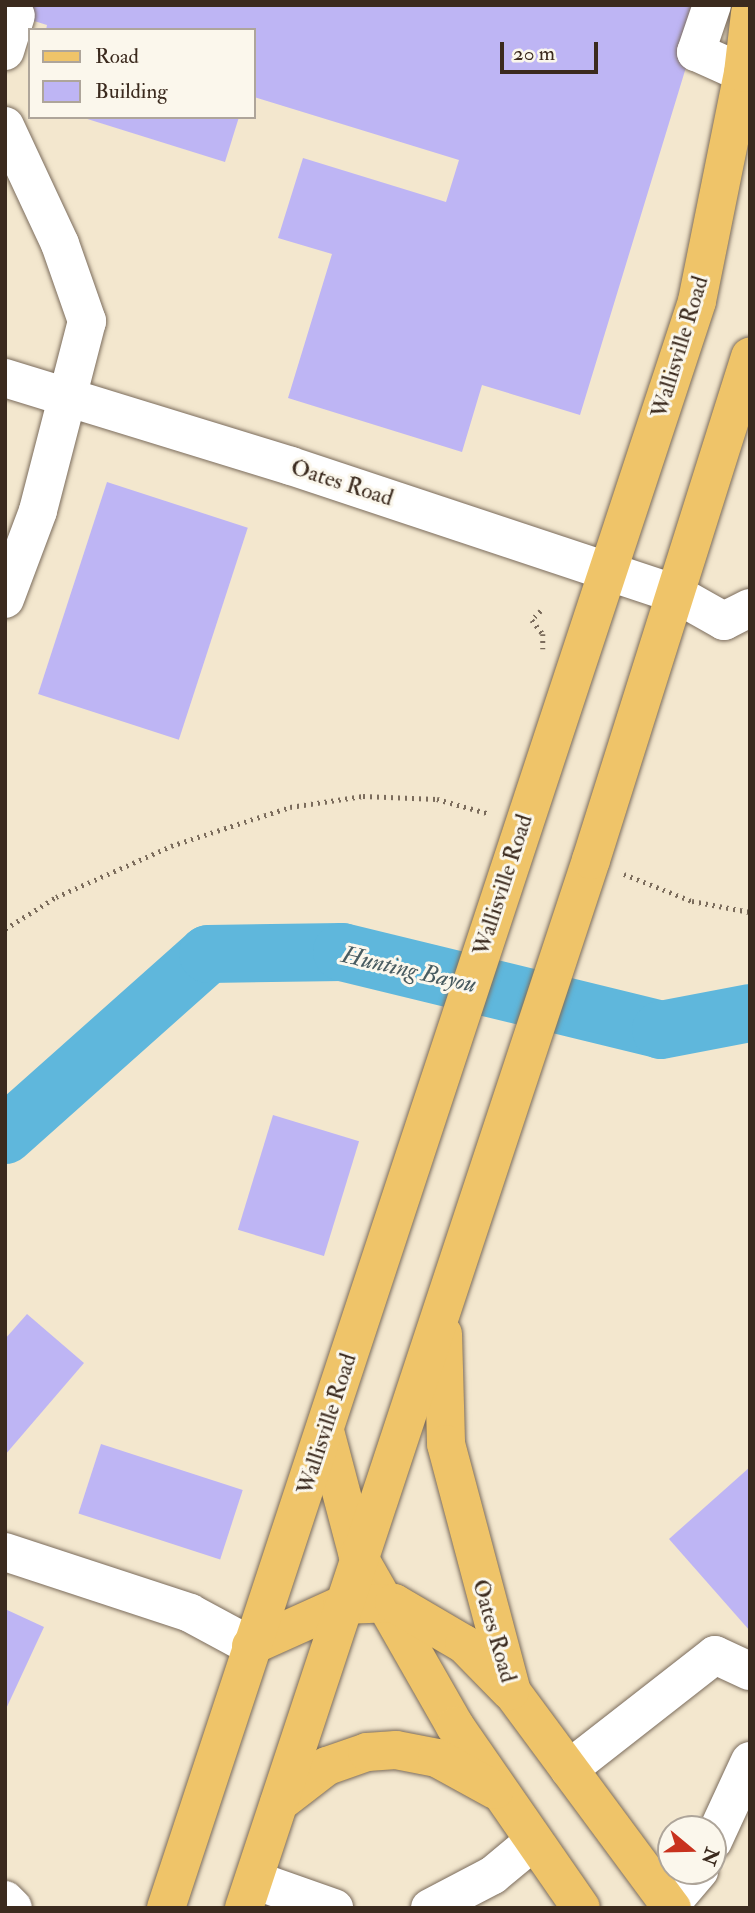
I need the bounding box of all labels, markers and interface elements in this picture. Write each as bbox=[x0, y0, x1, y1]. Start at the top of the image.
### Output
legend bbox=[28, 28, 256, 119]
scale bar bbox=[503, 28, 601, 72]
text: 20 m bbox=[513, 40, 555, 67]
text: Road bbox=[95, 43, 139, 70]
text: Building bbox=[95, 78, 168, 105]
street label: Wallisville Road bbox=[645, 273, 715, 421]
street label: Oates Road bbox=[287, 453, 397, 513]
street label: Wallisville Road bbox=[467, 811, 539, 959]
water label: Hunting Bayou bbox=[339, 941, 479, 999]
street label: Wallisville Road bbox=[291, 1350, 363, 1498]
street label: Oates Road bbox=[466, 1576, 522, 1686]
north arrow bbox=[657, 1815, 727, 1885]
text: N bbox=[696, 1844, 724, 1868]

